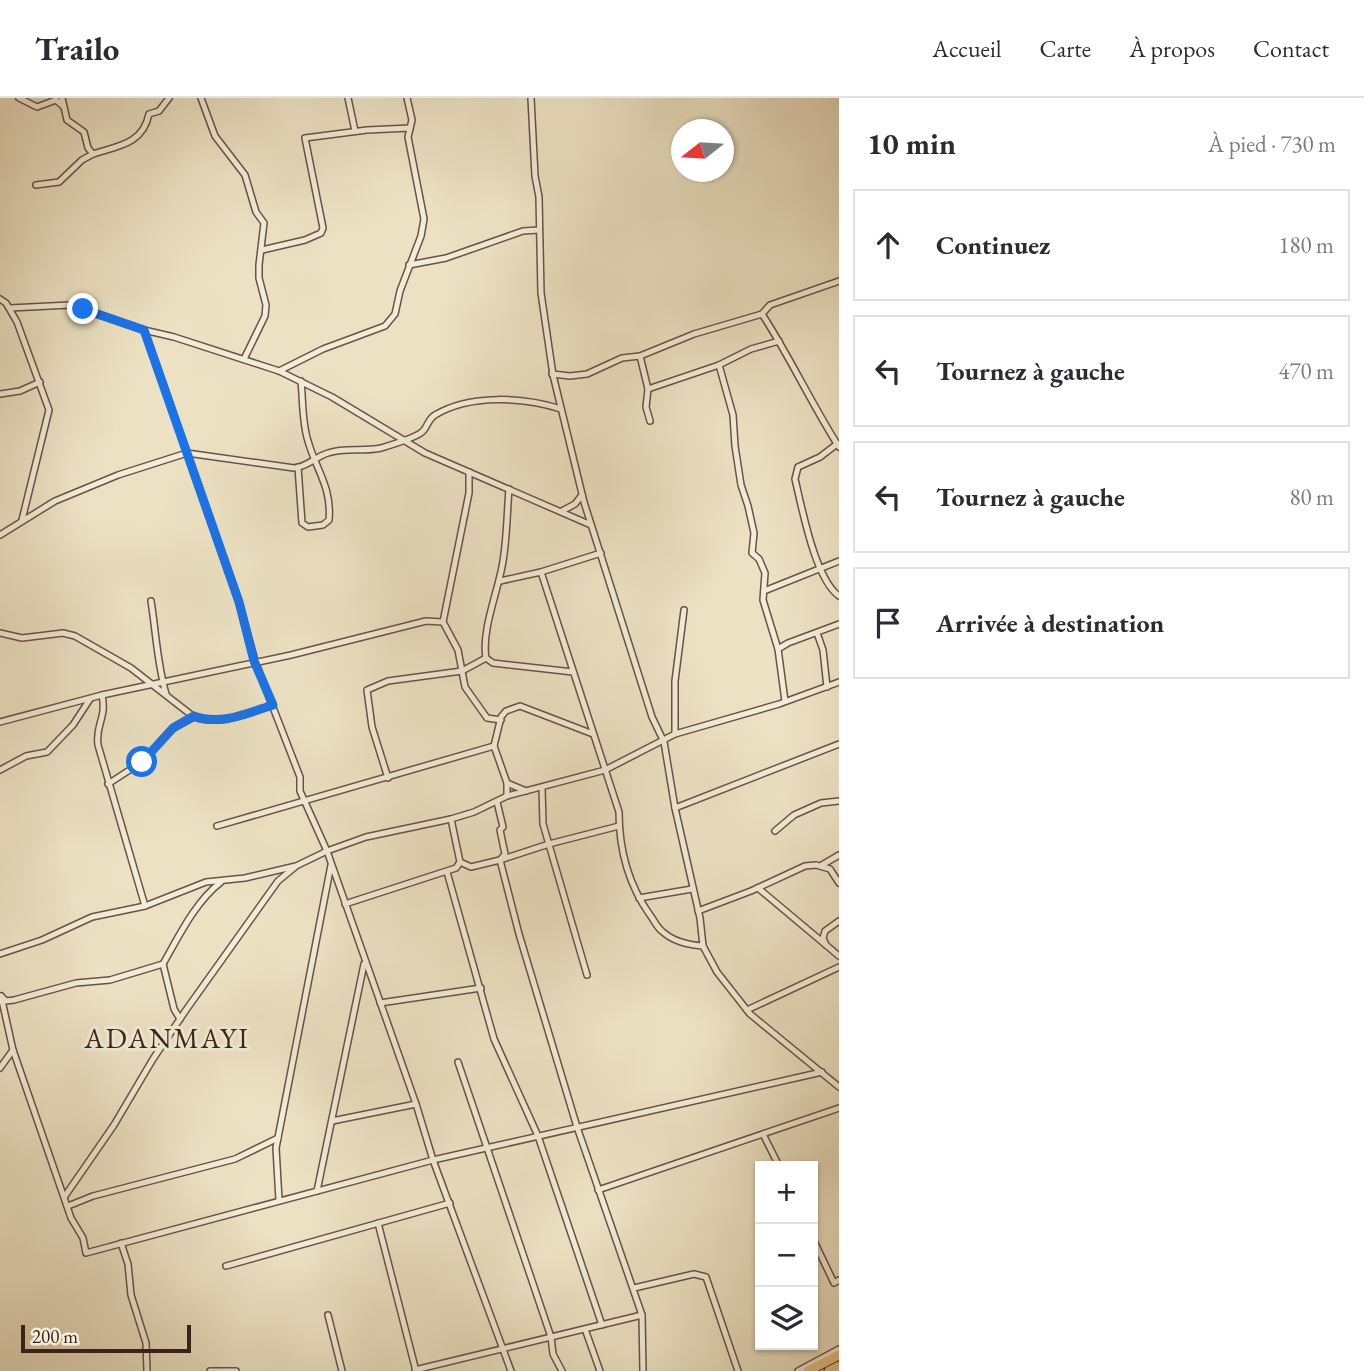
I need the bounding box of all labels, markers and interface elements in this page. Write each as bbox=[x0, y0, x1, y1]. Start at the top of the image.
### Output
text: Trailo bbox=[35, 27, 119, 70]
text: Accueil bbox=[932, 33, 1002, 64]
text: Carte bbox=[1040, 33, 1091, 64]
text: À propos bbox=[1129, 33, 1215, 64]
text: Contact bbox=[1253, 33, 1329, 64]
north arrow bbox=[671, 119, 734, 182]
text: 10 min bbox=[867, 124, 956, 163]
text: À pied · 730 m bbox=[1208, 129, 1336, 159]
icon: ahead bbox=[869, 226, 907, 264]
text: Continuez bbox=[936, 228, 1050, 262]
text: 180 m bbox=[1278, 230, 1334, 260]
route end bbox=[67, 293, 98, 324]
icon: left bbox=[869, 352, 907, 390]
text: Tournez à gauche bbox=[936, 354, 1125, 388]
text: 470 m bbox=[1278, 356, 1334, 386]
icon: left bbox=[869, 478, 907, 516]
text: Tournez à gauche bbox=[936, 480, 1125, 514]
text: 80 m bbox=[1289, 482, 1334, 512]
icon: arrive bbox=[869, 604, 907, 642]
text: Arrivée à destination bbox=[936, 606, 1164, 640]
route start bbox=[126, 746, 157, 777]
district label: ADANMAYI bbox=[83, 1020, 250, 1056]
map controls bbox=[755, 1161, 818, 1350]
button: + bbox=[755, 1161, 818, 1224]
button: − bbox=[755, 1224, 818, 1287]
button: layers bbox=[755, 1287, 818, 1350]
scale bar bbox=[21, 1322, 191, 1354]
text: 200 m bbox=[32, 1324, 78, 1349]

